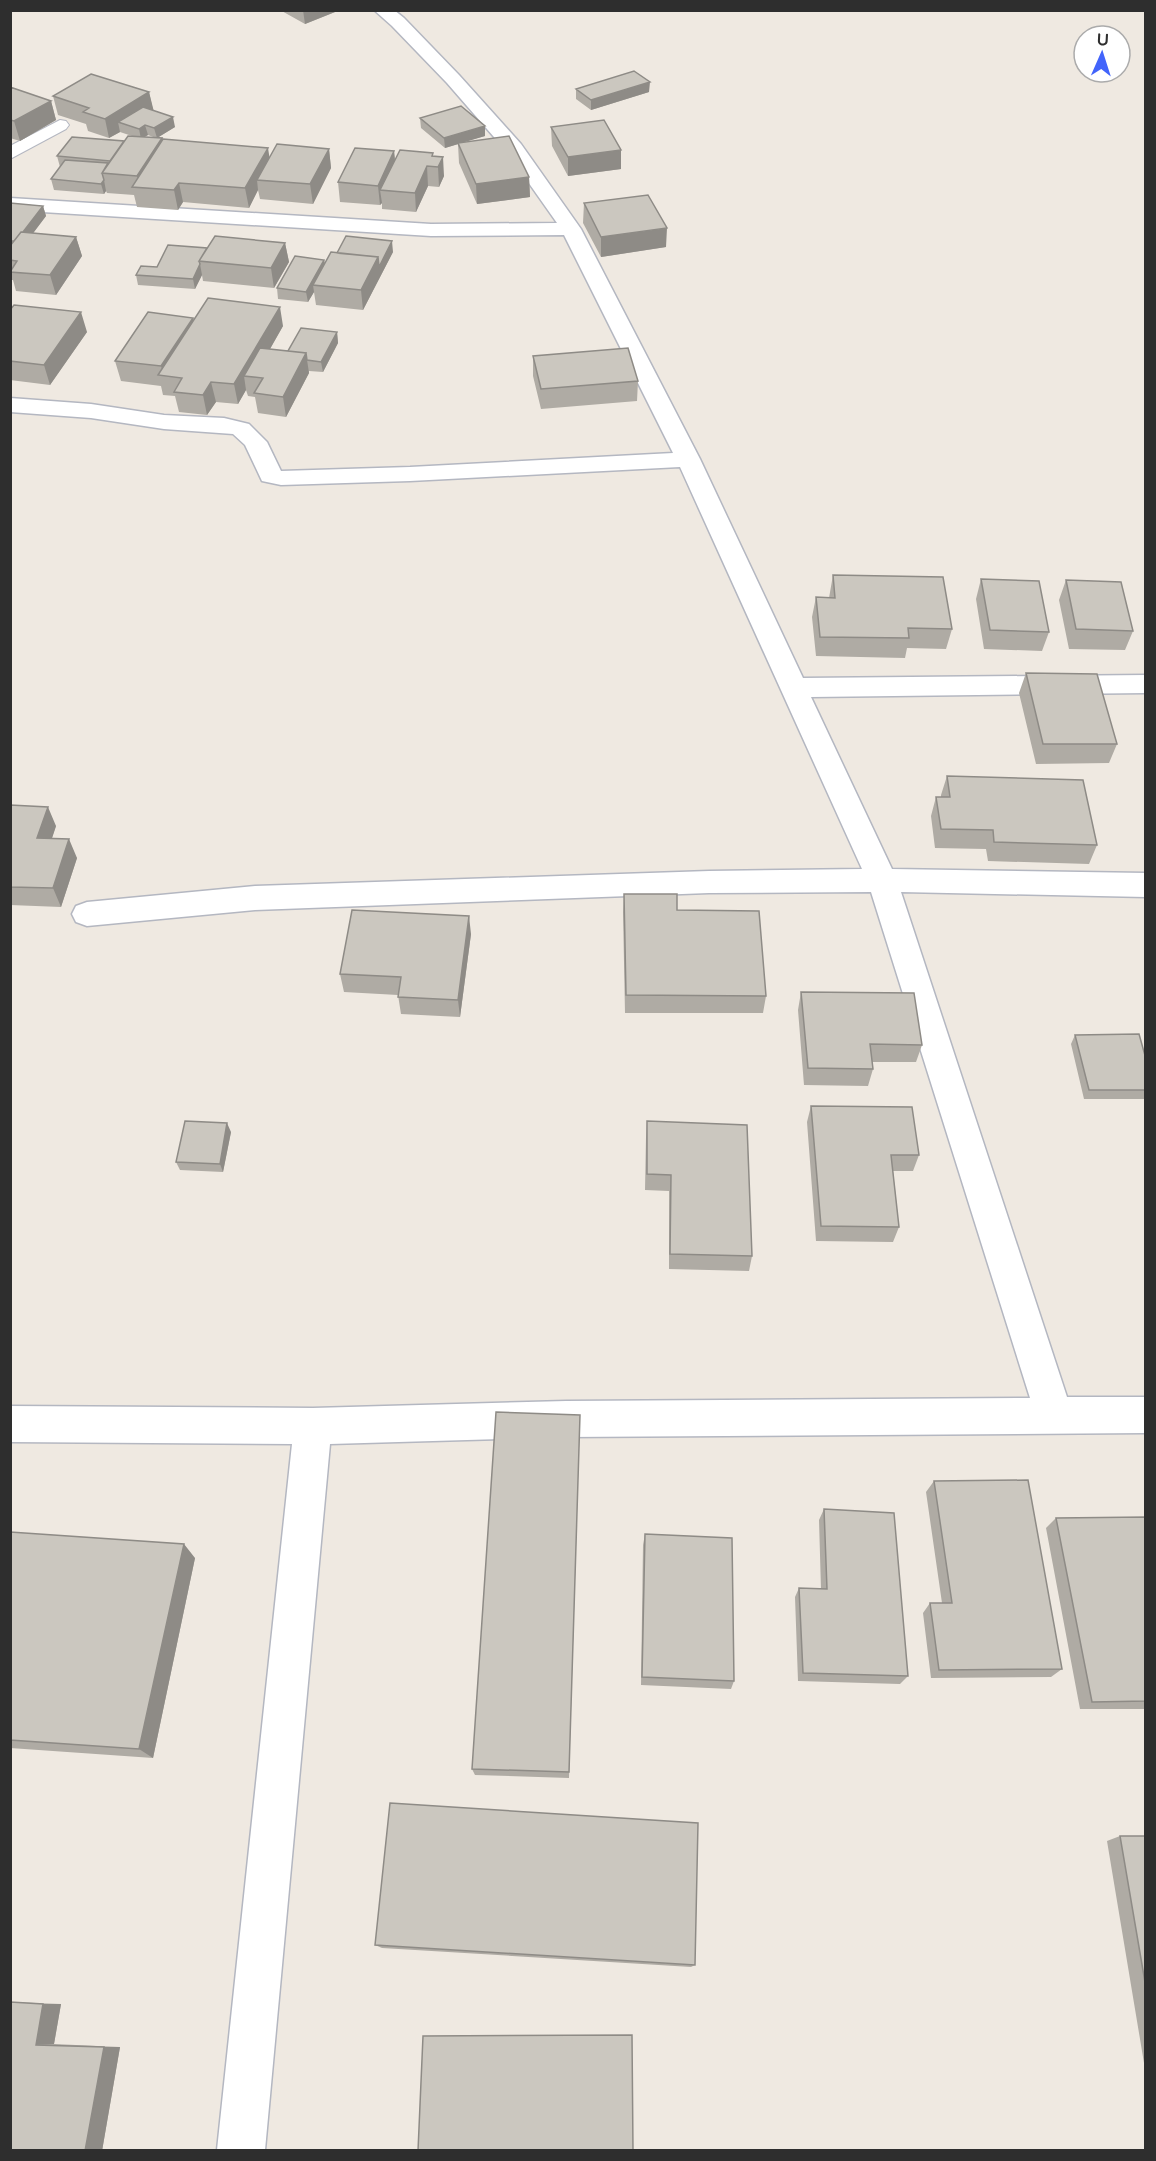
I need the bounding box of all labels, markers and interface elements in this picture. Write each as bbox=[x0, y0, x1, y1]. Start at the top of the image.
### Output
north arrow bbox=[1072, 24, 1132, 84]
text: U bbox=[1096, 30, 1109, 50]

